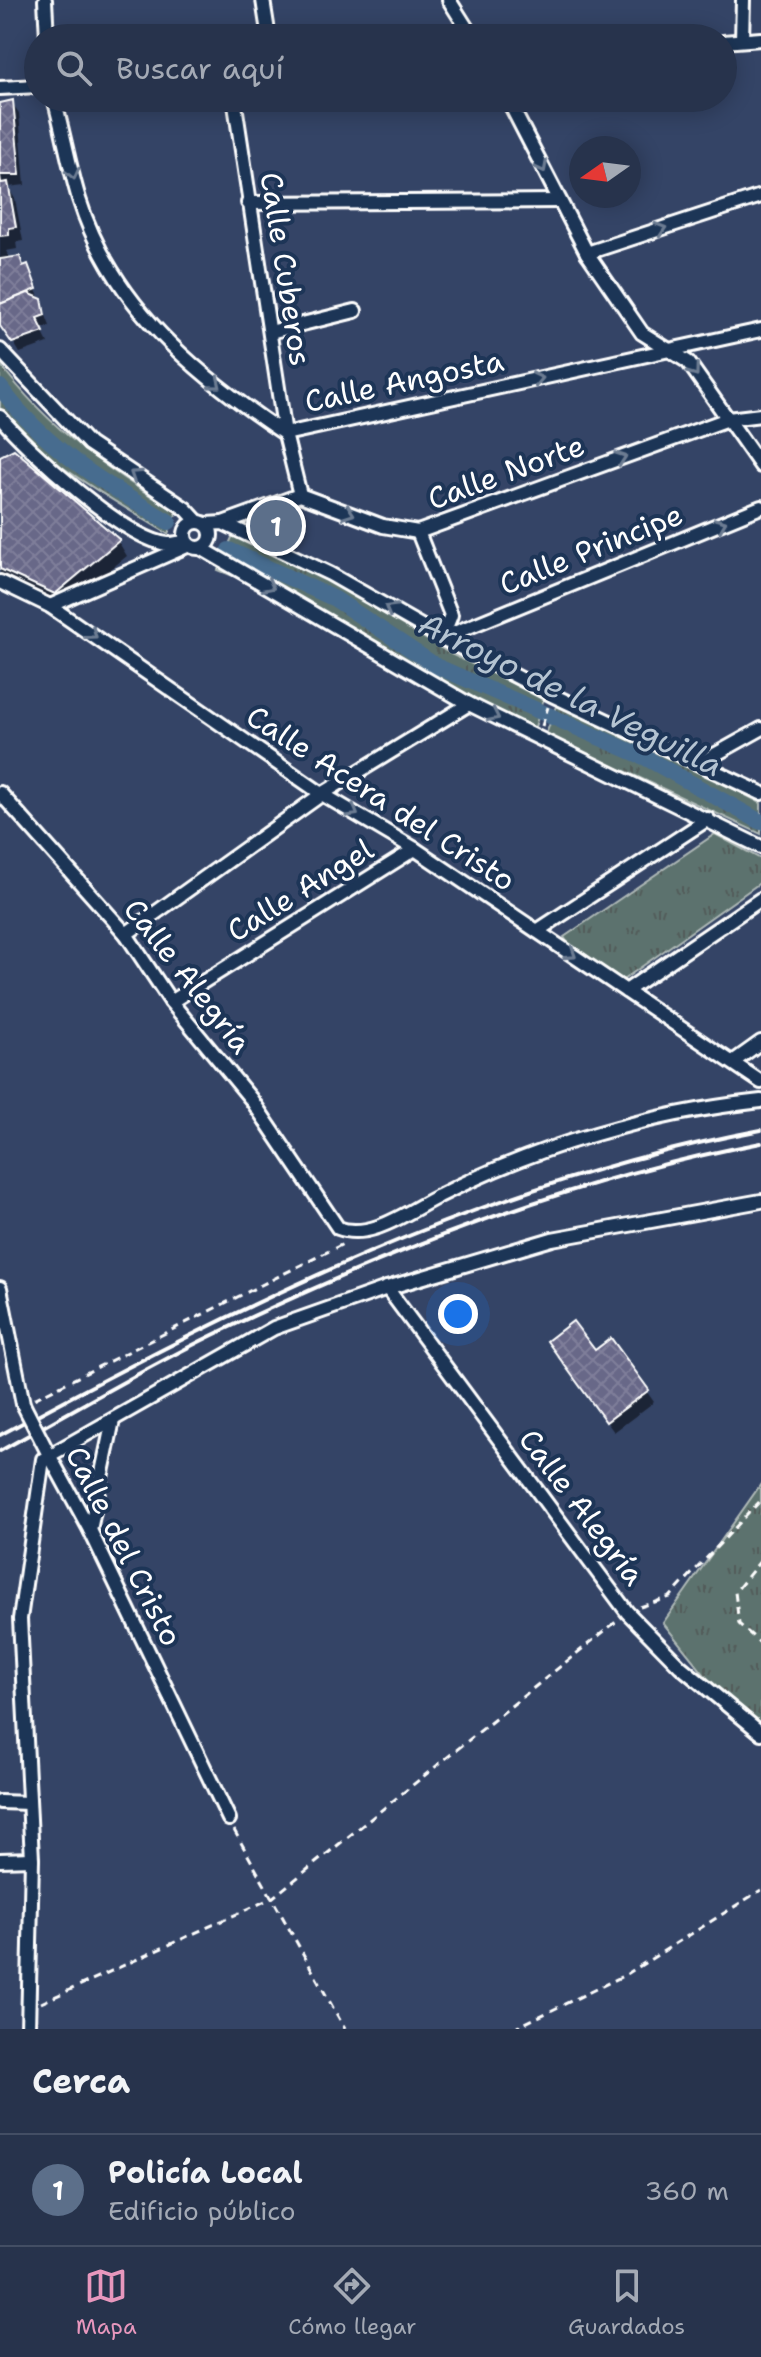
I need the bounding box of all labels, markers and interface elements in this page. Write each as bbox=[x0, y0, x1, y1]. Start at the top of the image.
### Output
search box bbox=[24, 24, 737, 112]
icon: search bbox=[52, 46, 96, 90]
text: Buscar aquí bbox=[116, 48, 284, 89]
north arrow bbox=[569, 136, 641, 208]
one-way arrow bbox=[533, 159, 548, 174]
one-way arrow bbox=[64, 166, 81, 180]
street label: Calle Cuberos bbox=[250, 169, 322, 369]
one-way arrow bbox=[653, 222, 667, 238]
street label: Calle Angosta bbox=[301, 340, 508, 422]
one-way arrow bbox=[685, 363, 699, 377]
one-way arrow bbox=[530, 371, 544, 388]
one-way arrow bbox=[207, 374, 221, 389]
street label: Calle Norte bbox=[422, 425, 590, 519]
one-way arrow bbox=[614, 451, 628, 468]
one-way arrow bbox=[129, 470, 144, 485]
street label: Calle Principe bbox=[493, 494, 689, 604]
pin: 1 bbox=[250, 496, 302, 556]
one-way arrow bbox=[341, 503, 355, 520]
one-way arrow bbox=[713, 517, 727, 533]
one-way arrow bbox=[260, 577, 275, 592]
water label: Arroyo de la Veguilla bbox=[412, 602, 730, 786]
one-way arrow bbox=[384, 603, 399, 619]
one-way arrow bbox=[83, 624, 97, 639]
street label: Calle Acera del Cristo bbox=[239, 696, 523, 900]
one-way arrow bbox=[485, 706, 500, 722]
one-way arrow bbox=[344, 802, 359, 818]
street label: Calle Angel bbox=[219, 829, 381, 951]
street label: Calle Alegría bbox=[114, 890, 262, 1062]
one-way arrow bbox=[562, 944, 576, 959]
your location bbox=[438, 1294, 478, 1334]
street label: Calle Alegría bbox=[510, 1420, 655, 1594]
street label: Calle del Cristo bbox=[56, 1439, 192, 1653]
text: Cerca bbox=[32, 2058, 130, 2104]
text: Policía Local bbox=[108, 2152, 303, 2193]
text: 1 bbox=[52, 2173, 64, 2208]
text: 360 m bbox=[644, 2173, 729, 2208]
text: Edificio público bbox=[108, 2193, 295, 2228]
tab: Mapa bbox=[76, 2264, 137, 2341]
tab: Cómo llegar bbox=[288, 2264, 416, 2341]
tab: Guardados bbox=[568, 2264, 685, 2341]

